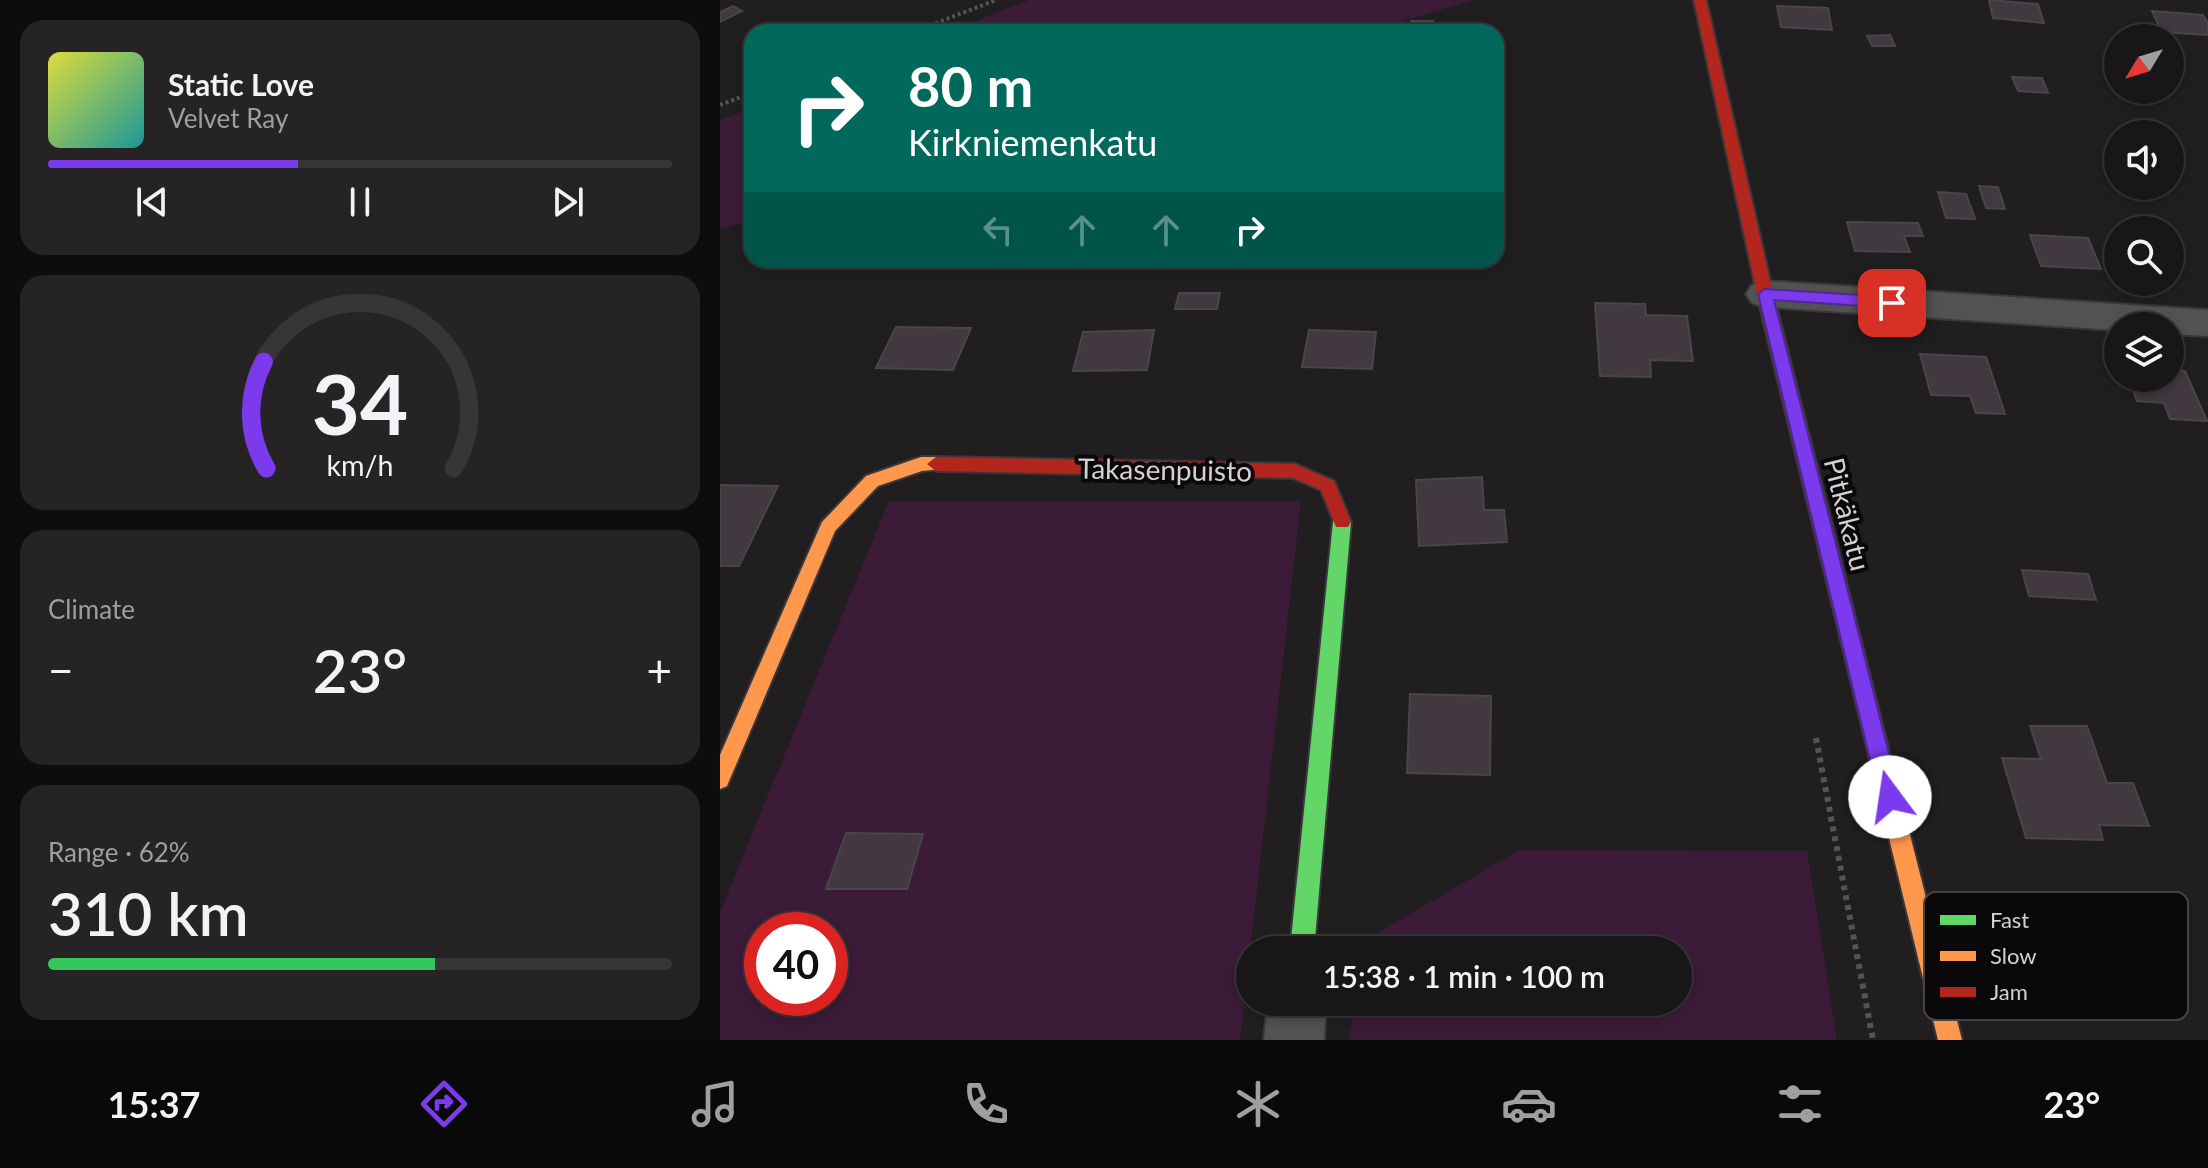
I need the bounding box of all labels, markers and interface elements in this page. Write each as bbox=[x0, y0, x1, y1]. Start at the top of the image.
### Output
north arrow bbox=[2104, 24, 2184, 104]
map controls bbox=[2104, 24, 2184, 392]
text: 80 m bbox=[908, 52, 1033, 119]
icon: right bbox=[776, 56, 880, 160]
text: Static Love bbox=[168, 66, 314, 102]
text: Velvet Ray bbox=[168, 102, 288, 134]
text: Kirkniemenkatu bbox=[908, 120, 1157, 164]
button: sound bbox=[2104, 120, 2184, 200]
icon: previous bbox=[130, 180, 174, 224]
icon: pause bbox=[338, 180, 382, 224]
icon: next bbox=[546, 180, 590, 224]
icon: left bbox=[976, 208, 1020, 252]
icon: ahead bbox=[1060, 208, 1104, 252]
icon: ahead bbox=[1144, 208, 1188, 252]
icon: right bbox=[1228, 208, 1272, 252]
button: search bbox=[2104, 216, 2184, 296]
pin bbox=[1858, 269, 1926, 337]
icon: arrive bbox=[1870, 281, 1914, 325]
button: layers bbox=[2104, 312, 2184, 392]
text: 34 bbox=[312, 352, 408, 452]
text: km/h bbox=[327, 448, 393, 482]
street label: Takasenpuisto bbox=[1078, 450, 1252, 488]
street label: Pitkäkatu bbox=[1818, 454, 1878, 574]
text: Climate bbox=[48, 593, 135, 625]
text: 23° bbox=[313, 634, 407, 706]
text: − bbox=[48, 644, 74, 696]
text: + bbox=[646, 644, 672, 696]
position arrow bbox=[1848, 755, 1932, 839]
text: Range · 62% bbox=[48, 836, 190, 868]
text: 310 km bbox=[48, 877, 249, 949]
legend bbox=[1924, 892, 2188, 1020]
text: Fast bbox=[1990, 906, 2029, 933]
speed limit sign: 40 bbox=[744, 912, 848, 1016]
text: Slow bbox=[1990, 942, 2037, 969]
text: 15:38 · 1 min · 100 m bbox=[1323, 958, 1605, 994]
text: Jam bbox=[1990, 978, 2028, 1005]
icon: directions bbox=[416, 1076, 472, 1132]
icon: music bbox=[687, 1076, 743, 1132]
icon: phone bbox=[958, 1076, 1014, 1132]
icon: climate bbox=[1230, 1076, 1286, 1132]
icon: car bbox=[1501, 1076, 1557, 1132]
icon: filters bbox=[1772, 1076, 1828, 1132]
text: 15:37 bbox=[108, 1082, 200, 1126]
text: 23° bbox=[2044, 1082, 2100, 1126]

